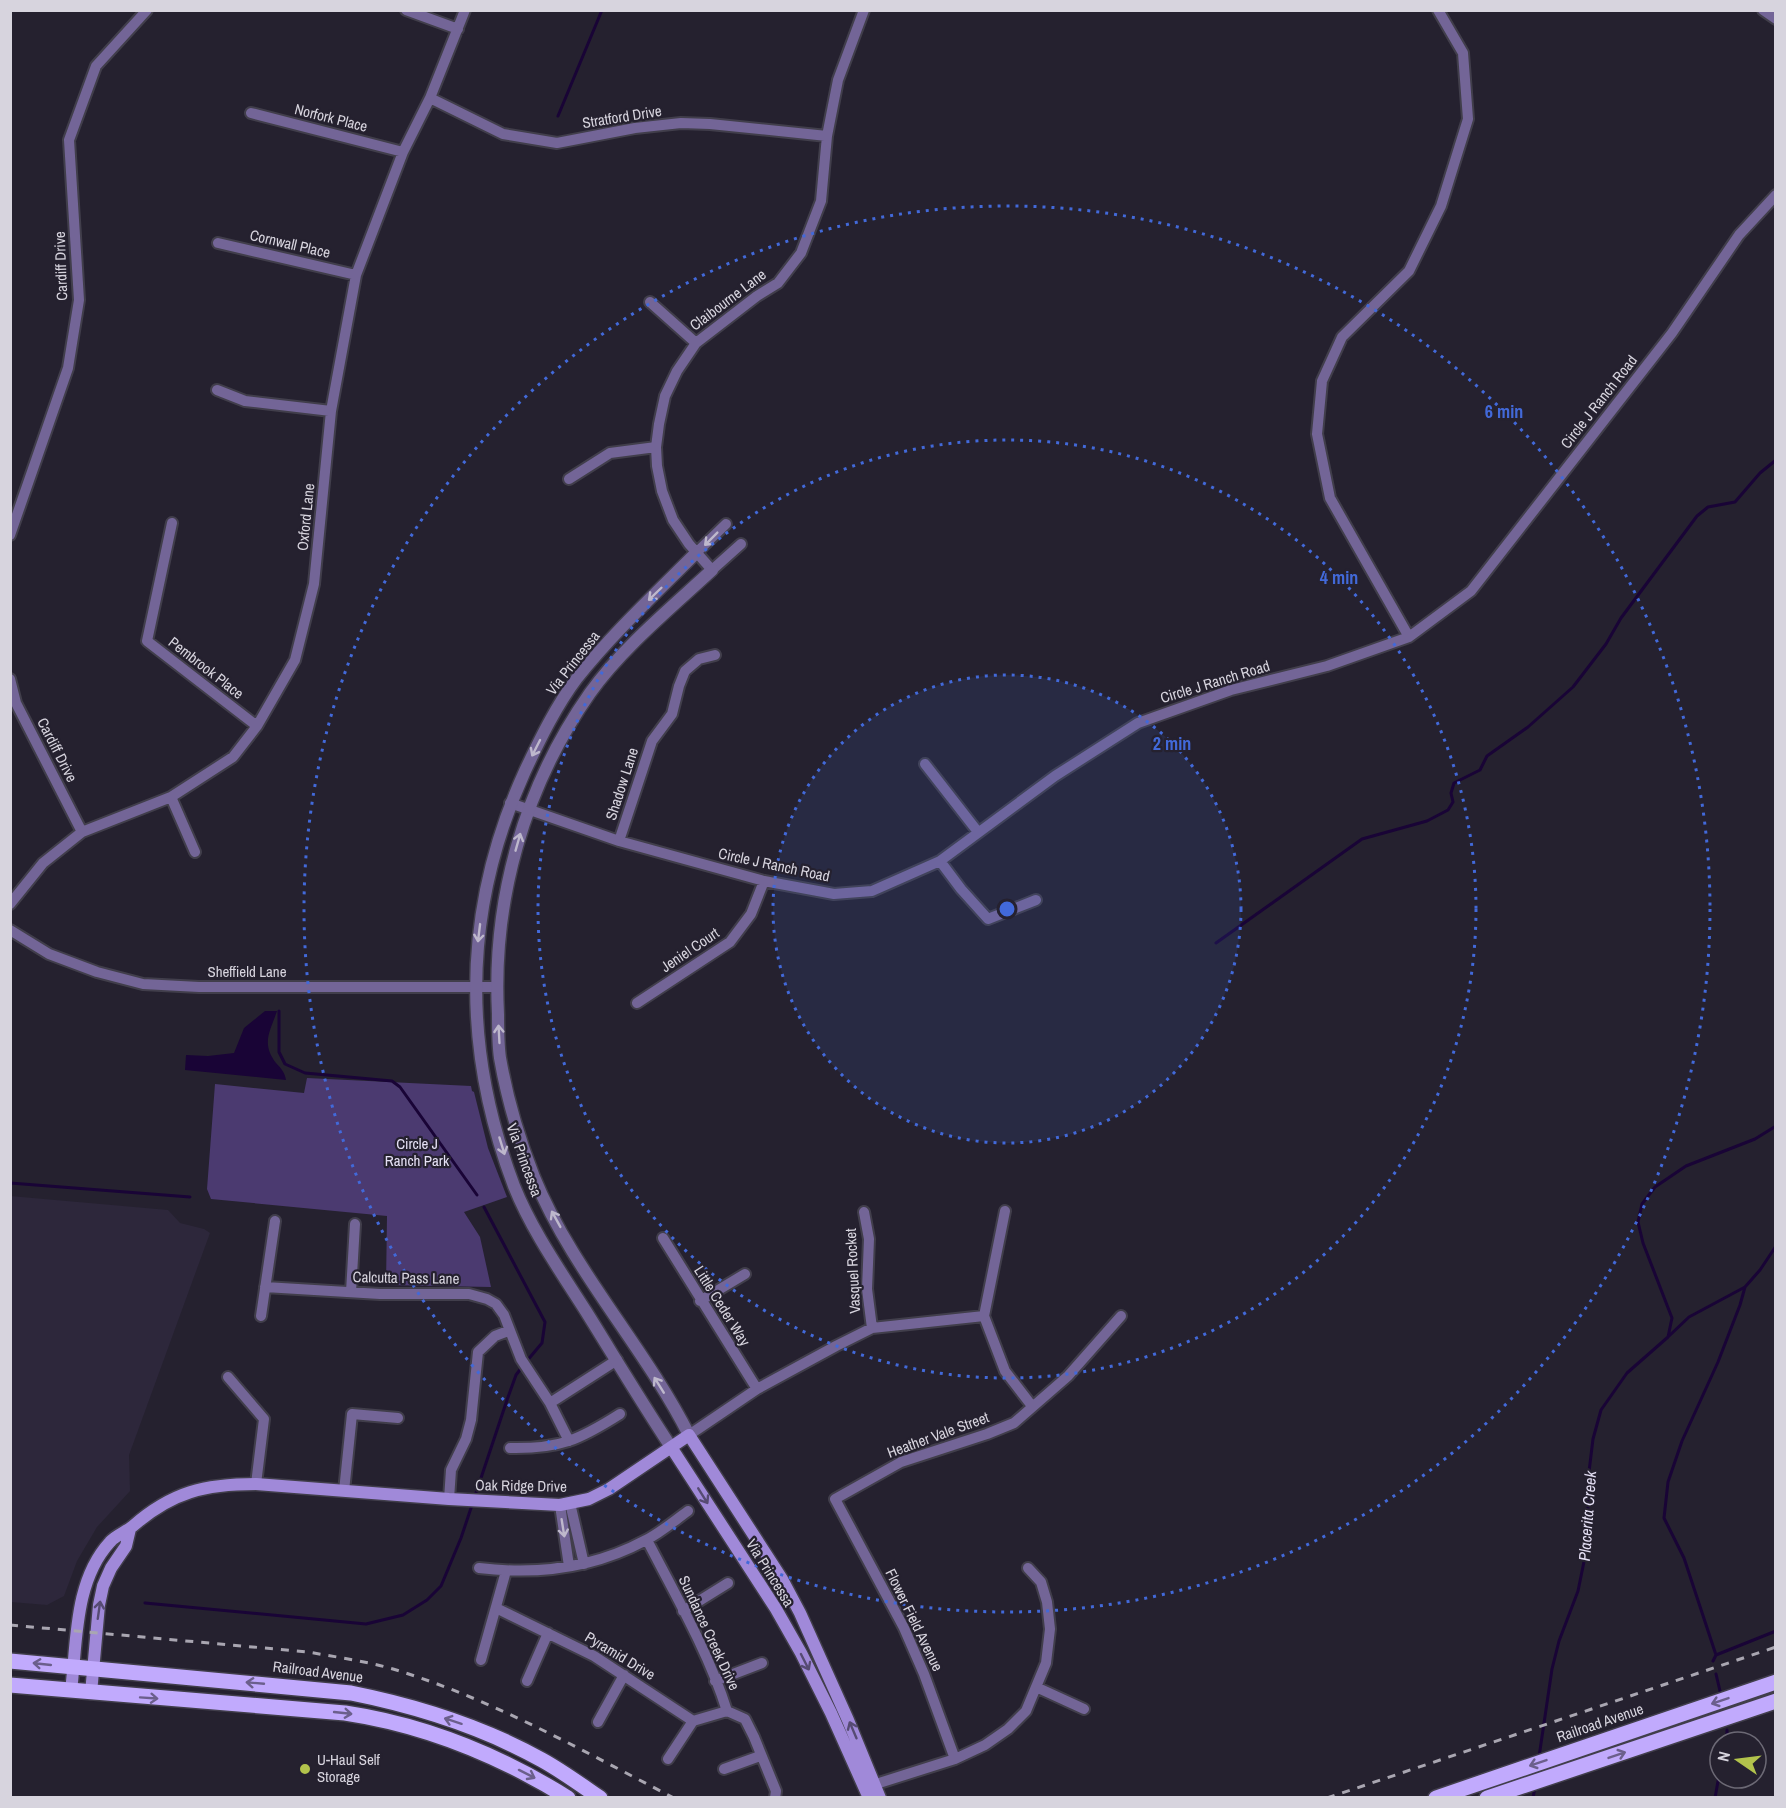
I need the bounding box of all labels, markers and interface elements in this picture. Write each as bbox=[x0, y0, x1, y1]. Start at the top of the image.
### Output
street label: Norfork Place bbox=[292, 98, 370, 137]
street label: Stratford Drive bbox=[581, 100, 663, 133]
street label: Cornwall Place bbox=[248, 224, 333, 263]
street label: Cardiff Drive bbox=[49, 231, 72, 301]
street label: Claibourne Lane bbox=[685, 264, 770, 335]
street label: Circle J Ranch Road bbox=[1555, 351, 1642, 453]
text: 6 min bbox=[1485, 399, 1523, 424]
street label: Oxford Lane bbox=[292, 482, 319, 552]
one-way arrow bbox=[704, 531, 718, 546]
text: 4 min bbox=[1320, 565, 1358, 590]
one-way arrow bbox=[647, 587, 662, 602]
street label: Via Princessa bbox=[541, 626, 604, 699]
street label: Pembrook Place bbox=[164, 632, 248, 704]
street label: Circle J Ranch Road bbox=[1158, 655, 1272, 708]
street label: Cardiff Drive bbox=[32, 714, 83, 786]
text: 2 min bbox=[1153, 731, 1191, 756]
one-way arrow bbox=[530, 738, 542, 756]
street label: Shadow Lane bbox=[600, 745, 643, 823]
one-way arrow bbox=[513, 833, 524, 852]
street label: Circle J Ranch Road bbox=[716, 842, 832, 887]
centre of rings bbox=[997, 899, 1017, 919]
one-way arrow bbox=[474, 922, 485, 942]
street label: Jeniel Court bbox=[656, 922, 724, 977]
street label: Sheffield Lane bbox=[207, 961, 287, 982]
one-way arrow bbox=[493, 1025, 504, 1045]
street label: Via Princessa bbox=[502, 1120, 547, 1199]
park label: Circle J Ranch Park bbox=[385, 1133, 450, 1171]
one-way arrow bbox=[497, 1136, 508, 1155]
one-way arrow bbox=[550, 1211, 561, 1229]
street label: Vasquel Rocket bbox=[840, 1227, 865, 1314]
street label: Little Ceder Way bbox=[689, 1262, 756, 1351]
street label: Calcutta Pass Lane bbox=[352, 1266, 460, 1289]
one-way arrow bbox=[652, 1377, 664, 1394]
street label: Heather Vale Street bbox=[884, 1406, 992, 1463]
water label: Placerita Creek bbox=[1573, 1470, 1601, 1562]
street label: Oak Ridge Drive bbox=[475, 1474, 567, 1497]
one-way arrow bbox=[698, 1487, 710, 1504]
one-way arrow bbox=[558, 1518, 569, 1538]
street label: Via Princessa bbox=[741, 1535, 800, 1611]
street label: Flower Field Avenue bbox=[880, 1565, 948, 1675]
street label: Sundance Creek Drive bbox=[674, 1572, 745, 1694]
one-way arrow bbox=[93, 1600, 104, 1620]
street label: Pyramid Drive bbox=[581, 1626, 659, 1685]
one-way arrow bbox=[800, 1652, 812, 1670]
street label: Railroad Avenue bbox=[272, 1656, 365, 1687]
one-way arrow bbox=[33, 1658, 53, 1669]
one-way arrow bbox=[246, 1677, 266, 1688]
one-way arrow bbox=[139, 1692, 159, 1703]
one-way arrow bbox=[1711, 1697, 1730, 1708]
street label: Railroad Avenue bbox=[1554, 1698, 1646, 1747]
one-way arrow bbox=[333, 1708, 353, 1719]
one-way arrow bbox=[444, 1714, 463, 1725]
one-way arrow bbox=[847, 1722, 858, 1740]
north arrow bbox=[1708, 1730, 1768, 1790]
place label: U-Haul Self Storage bbox=[317, 1749, 380, 1787]
one-way arrow bbox=[1607, 1749, 1626, 1760]
text: N bbox=[1712, 1749, 1735, 1764]
one-way arrow bbox=[1529, 1759, 1548, 1770]
marker: U-Haul Self Storage bbox=[298, 1762, 312, 1776]
one-way arrow bbox=[518, 1769, 536, 1781]

